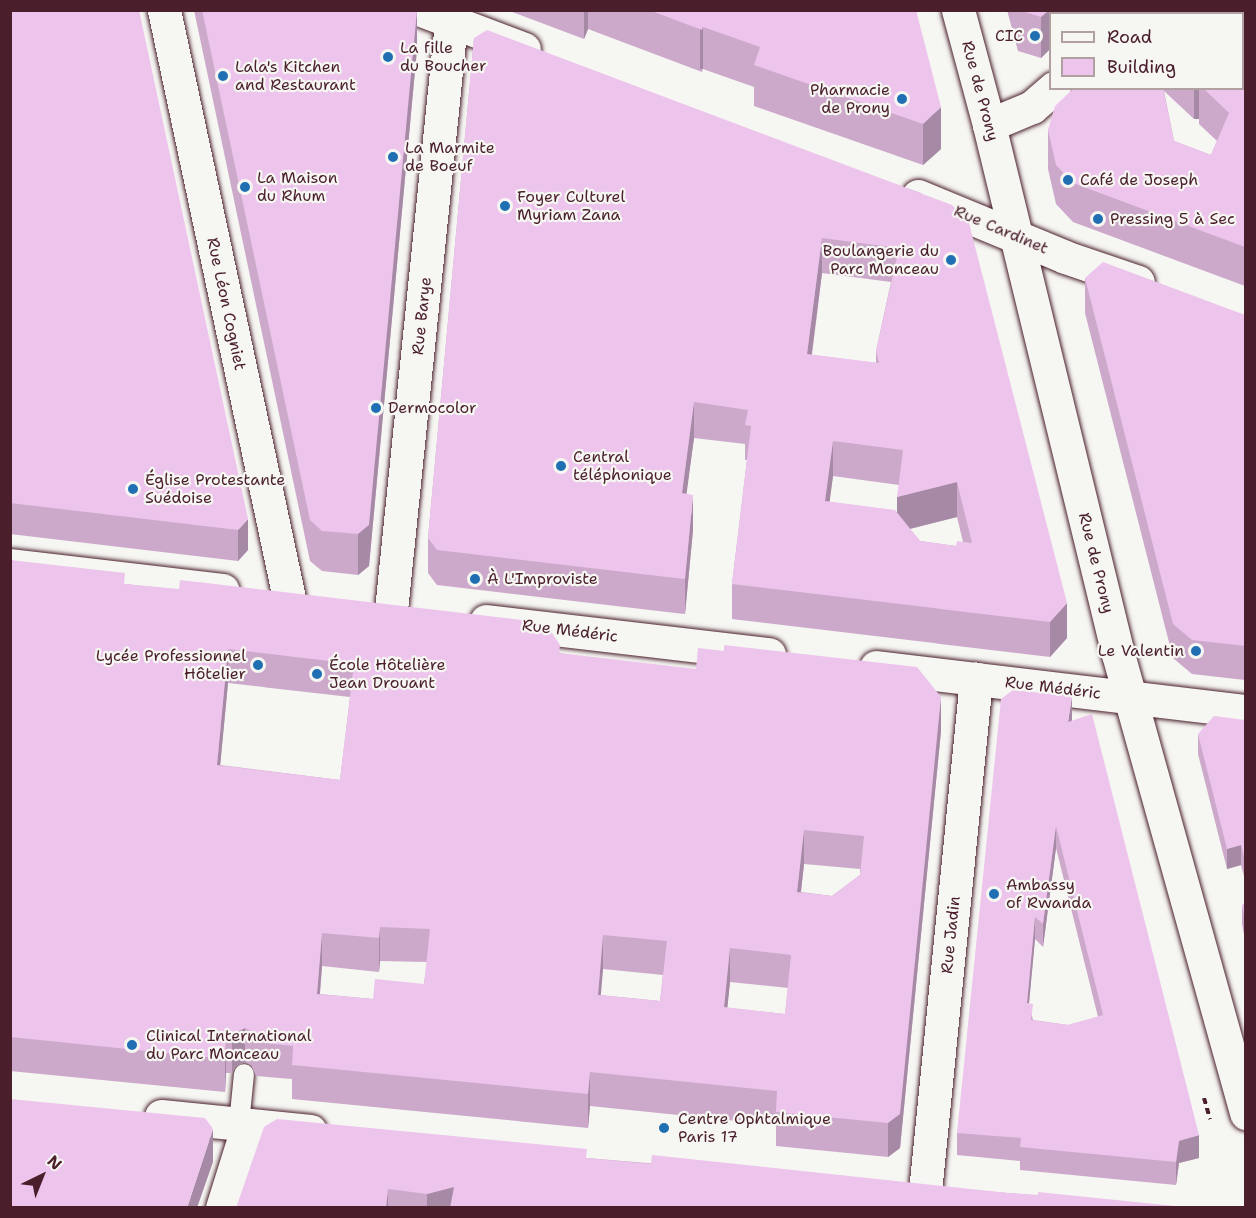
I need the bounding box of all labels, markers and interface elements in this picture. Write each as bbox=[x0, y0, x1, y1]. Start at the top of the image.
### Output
legend bbox=[1049, 12, 1244, 90]
text: Road bbox=[1107, 25, 1152, 49]
place label: CIC bbox=[995, 26, 1023, 46]
marker: CIC bbox=[1028, 29, 1042, 43]
place label: La fille du Boucher bbox=[400, 38, 487, 76]
street label: Rue de Prony bbox=[957, 39, 1003, 143]
marker: La fille du Boucher bbox=[381, 50, 395, 64]
text: Building bbox=[1107, 55, 1176, 79]
place label: Lala's Kitchen and Restaurant bbox=[235, 57, 356, 95]
marker: Lala's Kitchen and Restaurant bbox=[216, 69, 230, 83]
place label: Pharmacie de Prony bbox=[810, 80, 890, 118]
marker: Pharmacie de Prony bbox=[895, 92, 909, 106]
place label: La Marmite de Boeuf bbox=[405, 138, 495, 176]
marker: La Marmite de Boeuf bbox=[386, 150, 400, 164]
place label: La Maison du Rhum bbox=[257, 168, 338, 206]
place label: Café de Joseph bbox=[1080, 170, 1198, 190]
marker: Café de Joseph bbox=[1061, 173, 1075, 187]
marker: La Maison du Rhum bbox=[238, 180, 252, 194]
place label: Foyer Culturel Myriam Zana bbox=[517, 187, 625, 225]
marker: Foyer Culturel Myriam Zana bbox=[498, 199, 512, 213]
street label: Rue Cardinet bbox=[951, 202, 1051, 258]
place label: Pressing 5 à Sec bbox=[1110, 209, 1235, 229]
marker: Pressing 5 à Sec bbox=[1091, 212, 1105, 226]
street label: Rue Léon Cogniet bbox=[203, 236, 249, 372]
place label: Boulangerie du Parc Monceau bbox=[823, 241, 939, 279]
marker: Boulangerie du Parc Monceau bbox=[944, 253, 958, 267]
street label: Rue Barye bbox=[408, 276, 436, 356]
place label: Dermocolor bbox=[388, 398, 477, 418]
marker: Dermocolor bbox=[369, 401, 383, 415]
place label: Central téléphonique bbox=[573, 447, 672, 485]
marker: Central téléphonique bbox=[554, 459, 568, 473]
place label: Église Protestante Suédoise bbox=[145, 470, 285, 508]
marker: Église Protestante Suédoise bbox=[126, 482, 140, 496]
street label: Rue de Prony bbox=[1074, 511, 1118, 615]
place label: À L'Improviste bbox=[487, 569, 598, 589]
marker: À L'Improviste bbox=[468, 572, 482, 586]
street label: Rue Médéric bbox=[521, 616, 619, 646]
place label: Le Valentin bbox=[1098, 641, 1184, 661]
marker: Le Valentin bbox=[1189, 644, 1203, 658]
place label: Lycée Professionnel Hôtelier bbox=[96, 646, 246, 684]
place label: École Hôtelière Jean Drouant bbox=[329, 655, 445, 693]
marker: Lycée Professionnel Hôtelier bbox=[251, 658, 265, 672]
marker: École Hôtelière Jean Drouant bbox=[310, 667, 324, 681]
street label: Rue Médéric bbox=[1004, 673, 1102, 703]
place label: Ambassy of Rwanda bbox=[1006, 875, 1091, 913]
marker: Ambassy of Rwanda bbox=[987, 887, 1001, 901]
street label: Rue Jadin bbox=[937, 895, 965, 975]
place label: Clinical International du Parc Monceau bbox=[146, 1026, 312, 1064]
marker: Clinical International du Parc Monceau bbox=[123, 1036, 141, 1054]
place label: Centre Ophtalmique Paris 17 bbox=[678, 1109, 831, 1147]
marker: Centre Ophtalmique Paris 17 bbox=[655, 1119, 673, 1137]
north arrow bbox=[12, 1146, 72, 1206]
text: N bbox=[43, 1150, 66, 1174]

